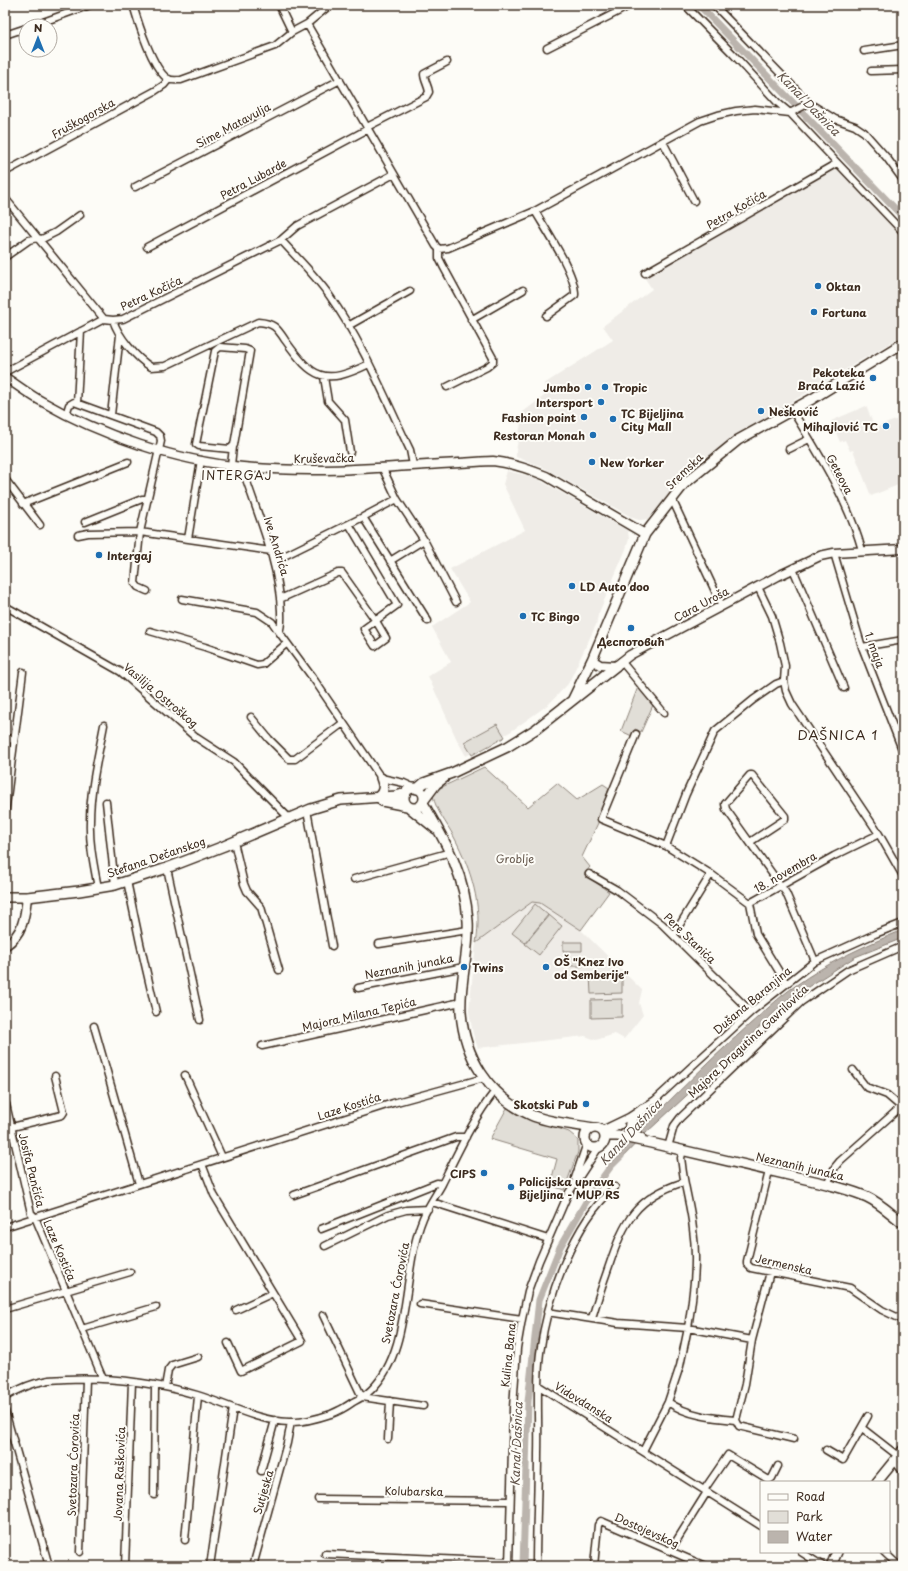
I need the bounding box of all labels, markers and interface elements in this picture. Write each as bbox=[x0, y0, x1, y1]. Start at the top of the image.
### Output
north arrow bbox=[18, 18, 58, 58]
text: N bbox=[34, 19, 43, 36]
water label: Kanal Dašnica bbox=[773, 66, 845, 140]
street label: Fruškogorska bbox=[48, 94, 118, 142]
street label: Sime Matavulja bbox=[193, 98, 274, 152]
street label: Petra Lubarde bbox=[217, 154, 289, 204]
street label: Petra Kočića bbox=[703, 185, 769, 233]
street label: Petra Kočića bbox=[117, 271, 185, 315]
place label: Oktan bbox=[826, 278, 861, 295]
marker: Oktan bbox=[813, 281, 823, 291]
place label: Fortuna bbox=[822, 304, 867, 321]
marker: Fortuna bbox=[809, 307, 819, 317]
place label: Pekoteka Braća Lazić bbox=[797, 364, 866, 394]
marker: Pekoteka Braća Lazić bbox=[868, 373, 878, 383]
place label: Jumbo bbox=[543, 379, 581, 396]
place label: Tropic bbox=[613, 379, 647, 396]
marker: Jumbo bbox=[583, 382, 593, 392]
marker: Tropic bbox=[600, 382, 610, 392]
place label: Intersport bbox=[536, 394, 593, 411]
marker: Intersport bbox=[596, 397, 606, 407]
place label: Nešković bbox=[769, 403, 818, 420]
place label: TC Bijeljina City Mall bbox=[621, 405, 684, 435]
marker: Nešković bbox=[756, 406, 766, 416]
place label: Fashion point bbox=[501, 409, 576, 426]
marker: Fashion point bbox=[579, 412, 589, 422]
marker: TC Bijeljina City Mall bbox=[608, 414, 618, 424]
place label: Mihajlović TC bbox=[803, 418, 878, 435]
marker: Mihajlović TC bbox=[881, 421, 891, 431]
place label: Restoran Monah bbox=[493, 427, 585, 444]
marker: Restoran Monah bbox=[588, 430, 598, 440]
street label: Kruševačka bbox=[294, 449, 355, 467]
street label: Sremska bbox=[661, 449, 707, 493]
street label: Geteova bbox=[822, 451, 858, 497]
place label: New Yorker bbox=[600, 454, 664, 471]
marker: New Yorker bbox=[587, 457, 597, 467]
district label: INTERGAJ bbox=[201, 466, 273, 484]
street label: Ive Andrića bbox=[260, 514, 294, 578]
place label: Intergaj bbox=[107, 547, 152, 564]
marker: Intergaj bbox=[94, 550, 104, 560]
place label: LD Auto doo bbox=[580, 578, 650, 595]
marker: LD Auto doo bbox=[567, 581, 577, 591]
street label: Cara Uroša bbox=[670, 582, 732, 626]
place label: TC Bingo bbox=[531, 608, 580, 625]
marker: TC Bingo bbox=[518, 611, 528, 621]
marker: Деспотовић bbox=[626, 623, 636, 633]
street label: 1. maja bbox=[861, 630, 889, 670]
place label: Деспотовић bbox=[597, 633, 664, 650]
street label: Vasilija Ostroškog bbox=[120, 659, 202, 731]
district label: DAŠNICA 1 bbox=[798, 725, 878, 744]
street label: Stefana Dečanskog bbox=[104, 832, 208, 882]
street label: 18. novembra bbox=[750, 847, 820, 897]
park label: Groblje bbox=[496, 850, 534, 867]
street label: Pere Stanića bbox=[660, 909, 720, 967]
street label: Neznanih junaka bbox=[363, 949, 456, 983]
place label: OŠ "Knez Ivo od Semberije" bbox=[554, 953, 629, 983]
place label: Twins bbox=[472, 959, 503, 976]
marker: Twins bbox=[459, 962, 469, 972]
marker: OŠ "Knez Ivo od Semberije" bbox=[541, 962, 551, 972]
street label: Dušana Baranjina bbox=[709, 962, 795, 1038]
street label: Majora Dragutina Gavrilovića bbox=[684, 980, 813, 1102]
street label: Majora Milana Tepića bbox=[300, 993, 418, 1035]
street label: Laze Kostića bbox=[315, 1088, 383, 1124]
water label: Kanal Dašnica bbox=[595, 1095, 666, 1169]
place label: Skotski Pub bbox=[513, 1096, 578, 1113]
marker: Skotski Pub bbox=[581, 1099, 591, 1109]
street label: Josifa Pančića bbox=[15, 1131, 49, 1209]
street label: Neznanih junaka bbox=[754, 1148, 847, 1185]
place label: CIPS bbox=[450, 1165, 476, 1182]
marker: CIPS bbox=[479, 1168, 489, 1178]
place label: Policijska uprava Bijeljina - MUP RS bbox=[519, 1173, 620, 1203]
marker: Policijska uprava Bijeljina - MUP RS bbox=[506, 1182, 516, 1192]
street label: Laze Kostića bbox=[39, 1217, 81, 1284]
street label: Svetozara Ćorovića bbox=[377, 1241, 413, 1345]
street label: Jermenska bbox=[754, 1249, 814, 1279]
street label: Kulina Bana bbox=[496, 1322, 520, 1388]
street label: Vidovdanska bbox=[551, 1377, 617, 1427]
water label: Kanal Dašnica bbox=[506, 1401, 526, 1486]
street label: Svetozara Ćorovića bbox=[63, 1413, 83, 1517]
street label: Jovana Raškovića bbox=[109, 1426, 129, 1522]
street label: Sutjeska bbox=[249, 1468, 277, 1516]
legend bbox=[760, 1481, 890, 1553]
street label: Kolubarska bbox=[384, 1482, 444, 1500]
text: Road bbox=[796, 1487, 825, 1505]
text: Park bbox=[796, 1507, 823, 1525]
street label: Dostojevskog bbox=[612, 1508, 682, 1552]
text: Water bbox=[796, 1527, 833, 1545]

